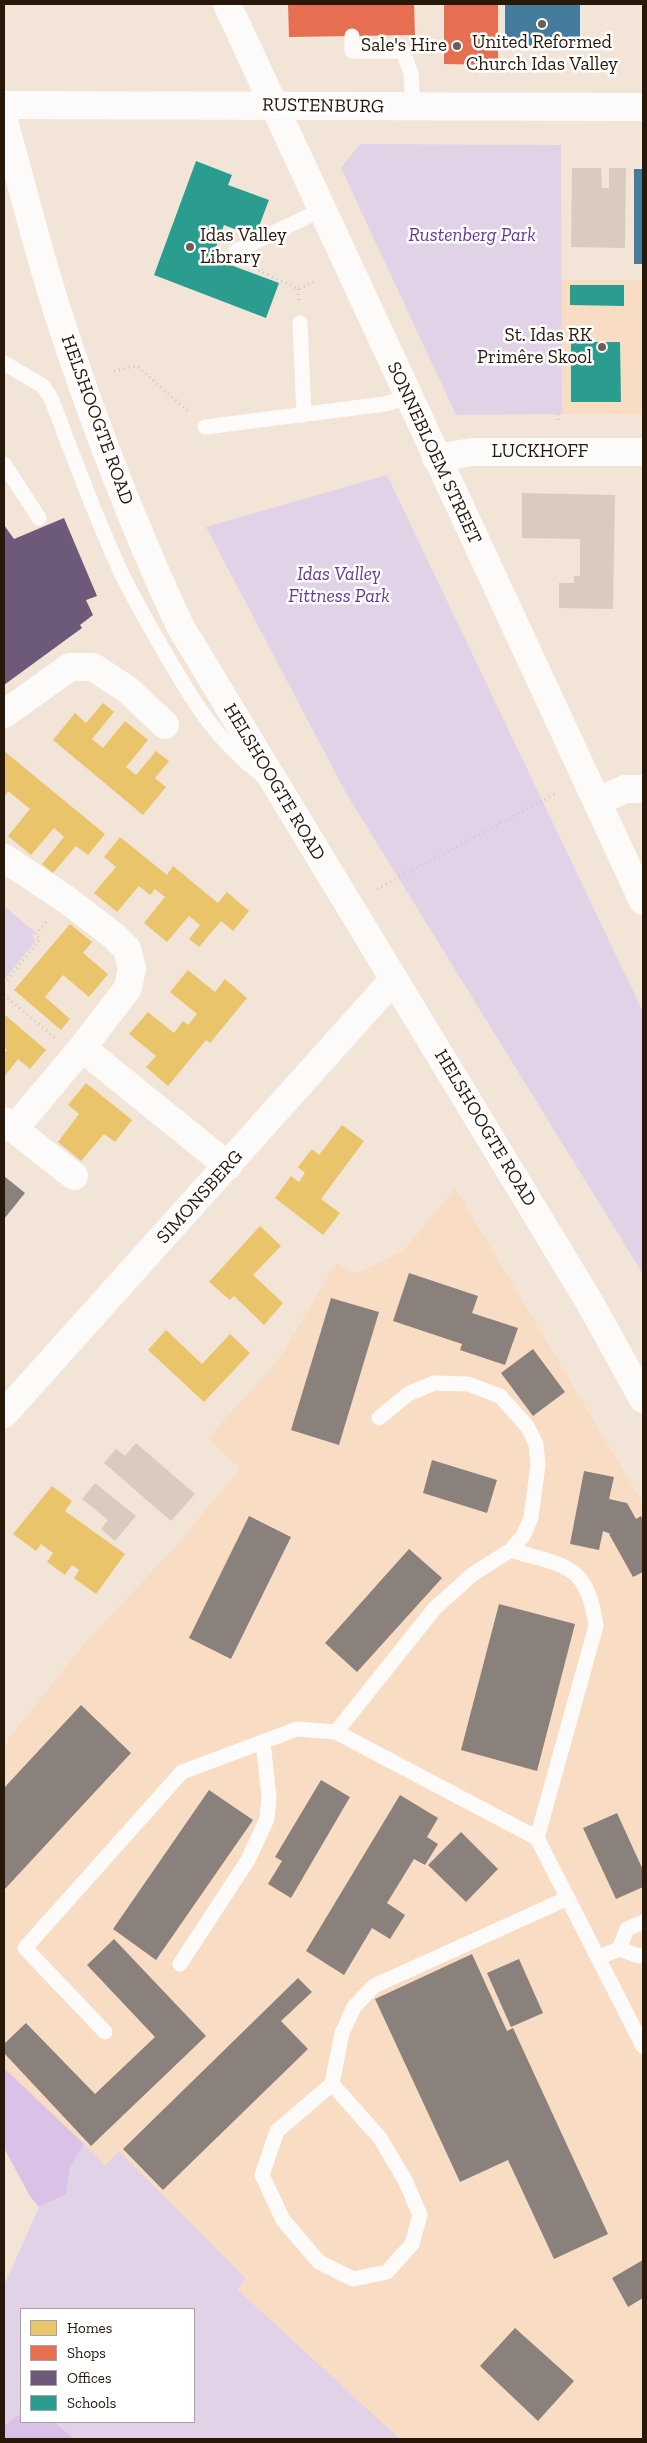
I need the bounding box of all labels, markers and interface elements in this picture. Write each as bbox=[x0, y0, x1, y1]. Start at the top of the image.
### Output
marker: United Reformed Church Idas Valley bbox=[536, 18, 548, 30]
place label: United Reformed Church Idas Valley bbox=[466, 32, 618, 76]
place label: Sale's Hire bbox=[361, 35, 447, 57]
marker: Sale's Hire bbox=[451, 40, 463, 52]
street label: RUSTENBURG bbox=[262, 94, 384, 118]
place label: Idas Valley Library bbox=[200, 225, 287, 269]
park label: Rustenberg Park bbox=[408, 225, 536, 247]
marker: Idas Valley Library bbox=[184, 241, 196, 253]
place label: St. Idas RK Primêre Skool bbox=[477, 325, 592, 369]
street label: HELSHOOGTE ROAD bbox=[56, 332, 138, 508]
marker: St. Idas RK Primêre Skool bbox=[596, 341, 608, 353]
street label: SONNEBLOEM STREET bbox=[382, 358, 486, 548]
street label: LUCKHOFF bbox=[492, 441, 588, 463]
park label: Idas Valley Fittness Park bbox=[288, 564, 390, 608]
street label: HELSHOOGTE ROAD bbox=[218, 700, 330, 864]
street label: HELSHOOGTE ROAD bbox=[429, 1046, 541, 1210]
street label: SIMONSBERG bbox=[152, 1146, 248, 1248]
legend bbox=[20, 2308, 195, 2423]
text: Homes bbox=[67, 2319, 112, 2337]
text: Shops bbox=[67, 2344, 106, 2362]
text: Offices bbox=[67, 2369, 111, 2387]
text: Schools bbox=[67, 2394, 116, 2412]

